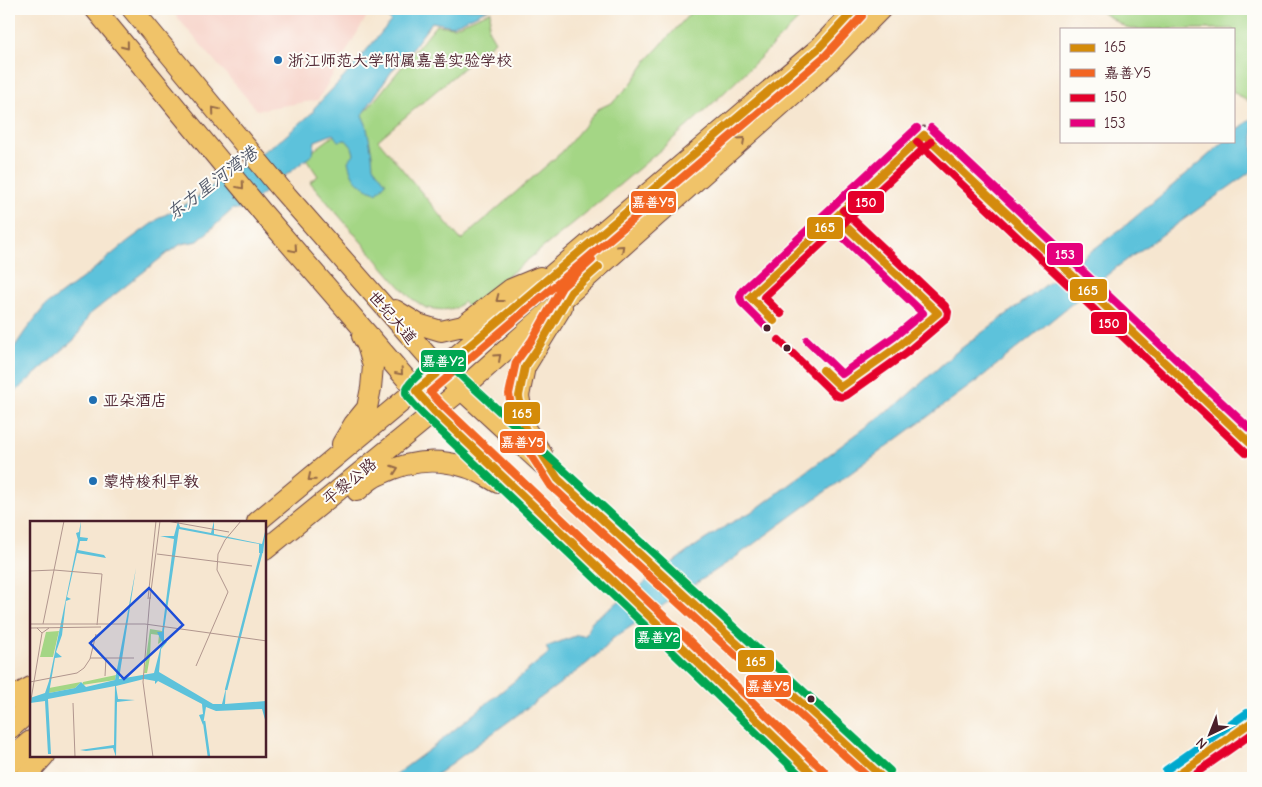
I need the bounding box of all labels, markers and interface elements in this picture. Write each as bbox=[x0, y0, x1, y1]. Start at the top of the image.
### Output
legend bbox=[1060, 28, 1234, 142]
text: 165 bbox=[1104, 38, 1126, 56]
one-way arrow bbox=[120, 41, 129, 50]
place label: 浙江师范大学附属嘉善实验学校 bbox=[288, 52, 512, 70]
marker: 浙江师范大学附属嘉善实验学校 bbox=[272, 54, 284, 66]
text: 嘉善Y5 bbox=[1104, 64, 1151, 82]
text: 150 bbox=[1104, 88, 1127, 106]
one-way arrow bbox=[212, 106, 221, 115]
text: 153 bbox=[1104, 114, 1126, 132]
one-way arrow bbox=[736, 136, 745, 145]
water label: 东方星河湾港 bbox=[163, 141, 263, 224]
one-way arrow bbox=[236, 181, 245, 190]
line badge: 嘉善Y5 bbox=[630, 190, 677, 214]
line badge: 150 bbox=[847, 190, 885, 214]
text: 嘉善Y5 bbox=[631, 194, 675, 211]
text: 150 bbox=[856, 194, 876, 211]
line badge: 165 bbox=[806, 216, 844, 240]
text: 165 bbox=[815, 219, 835, 236]
line badge: 153 bbox=[1046, 242, 1084, 266]
one-way arrow bbox=[288, 243, 297, 252]
one-way arrow bbox=[615, 245, 624, 254]
text: 153 bbox=[1055, 246, 1075, 263]
line badge: 165 bbox=[1069, 278, 1108, 302]
text: 165 bbox=[1078, 282, 1098, 299]
street label: 世纪大道 bbox=[364, 288, 420, 348]
one-way arrow bbox=[495, 293, 505, 302]
line badge: 150 bbox=[1090, 311, 1128, 335]
text: 150 bbox=[1099, 315, 1119, 332]
unlabelled marker bbox=[762, 323, 772, 333]
unlabelled marker bbox=[782, 343, 792, 353]
line badge: 嘉善Y2 bbox=[420, 349, 467, 373]
text: 嘉善Y2 bbox=[421, 353, 465, 370]
one-way arrow bbox=[492, 354, 501, 363]
one-way arrow bbox=[394, 366, 402, 375]
place label: 亚朵酒店 bbox=[103, 392, 167, 410]
marker: 亚朵酒店 bbox=[87, 394, 99, 406]
line badge: 165 bbox=[503, 401, 541, 425]
text: 165 bbox=[512, 405, 532, 422]
line badge: 嘉善Y5 bbox=[499, 430, 546, 454]
text: 嘉善Y5 bbox=[500, 434, 544, 451]
street label: 平黎公路 bbox=[319, 455, 380, 509]
one-way arrow bbox=[390, 465, 399, 475]
one-way arrow bbox=[307, 472, 316, 481]
place label: 蒙特梭利早教 bbox=[103, 473, 199, 491]
marker: 蒙特梭利早教 bbox=[87, 475, 99, 487]
inset map bbox=[30, 521, 266, 757]
line badge: 嘉善Y2 bbox=[634, 626, 681, 650]
text: 嘉善Y2 bbox=[636, 629, 680, 646]
line badge: 165 bbox=[737, 649, 775, 673]
text: 165 bbox=[746, 653, 766, 670]
line badge: 嘉善Y5 bbox=[745, 674, 792, 698]
text: 嘉善Y5 bbox=[746, 678, 790, 695]
unlabelled marker bbox=[806, 694, 816, 704]
north arrow bbox=[1184, 710, 1234, 760]
text: N bbox=[1192, 734, 1211, 752]

